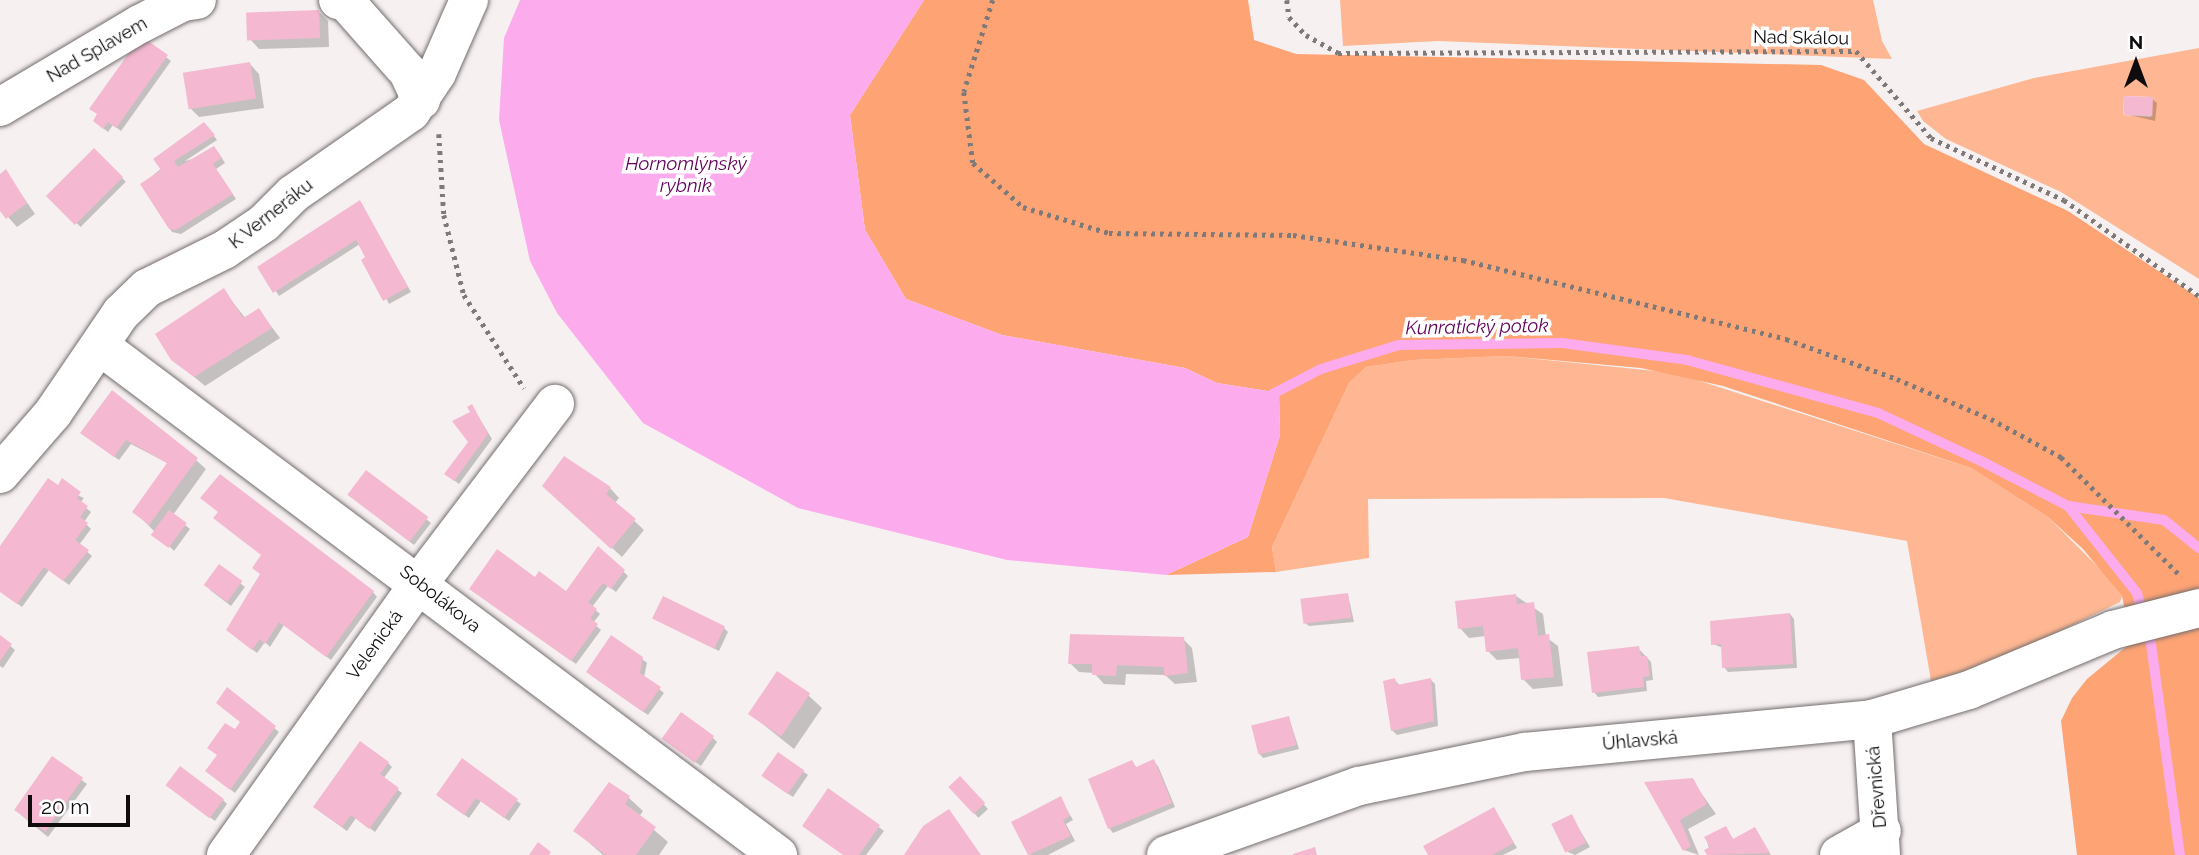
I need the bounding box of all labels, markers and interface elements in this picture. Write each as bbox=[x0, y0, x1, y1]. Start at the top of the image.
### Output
street label: Nad Splavem bbox=[43, 13, 151, 87]
street label: Nad Skálou bbox=[1753, 26, 1849, 50]
north arrow bbox=[2101, 28, 2171, 98]
text: N bbox=[2129, 31, 2143, 53]
water label: Hornomlýnský rybník bbox=[625, 153, 747, 197]
street label: K Verneráku bbox=[224, 174, 318, 254]
water label: Kunratický potok bbox=[1405, 314, 1549, 340]
street label: Sobolákova bbox=[395, 561, 485, 637]
street label: Velenická bbox=[343, 606, 407, 684]
street label: Úhlavská bbox=[1601, 727, 1679, 755]
street label: Dřevnická bbox=[1863, 745, 1891, 829]
scale bar bbox=[32, 782, 133, 826]
text: 20 m bbox=[41, 794, 89, 819]

